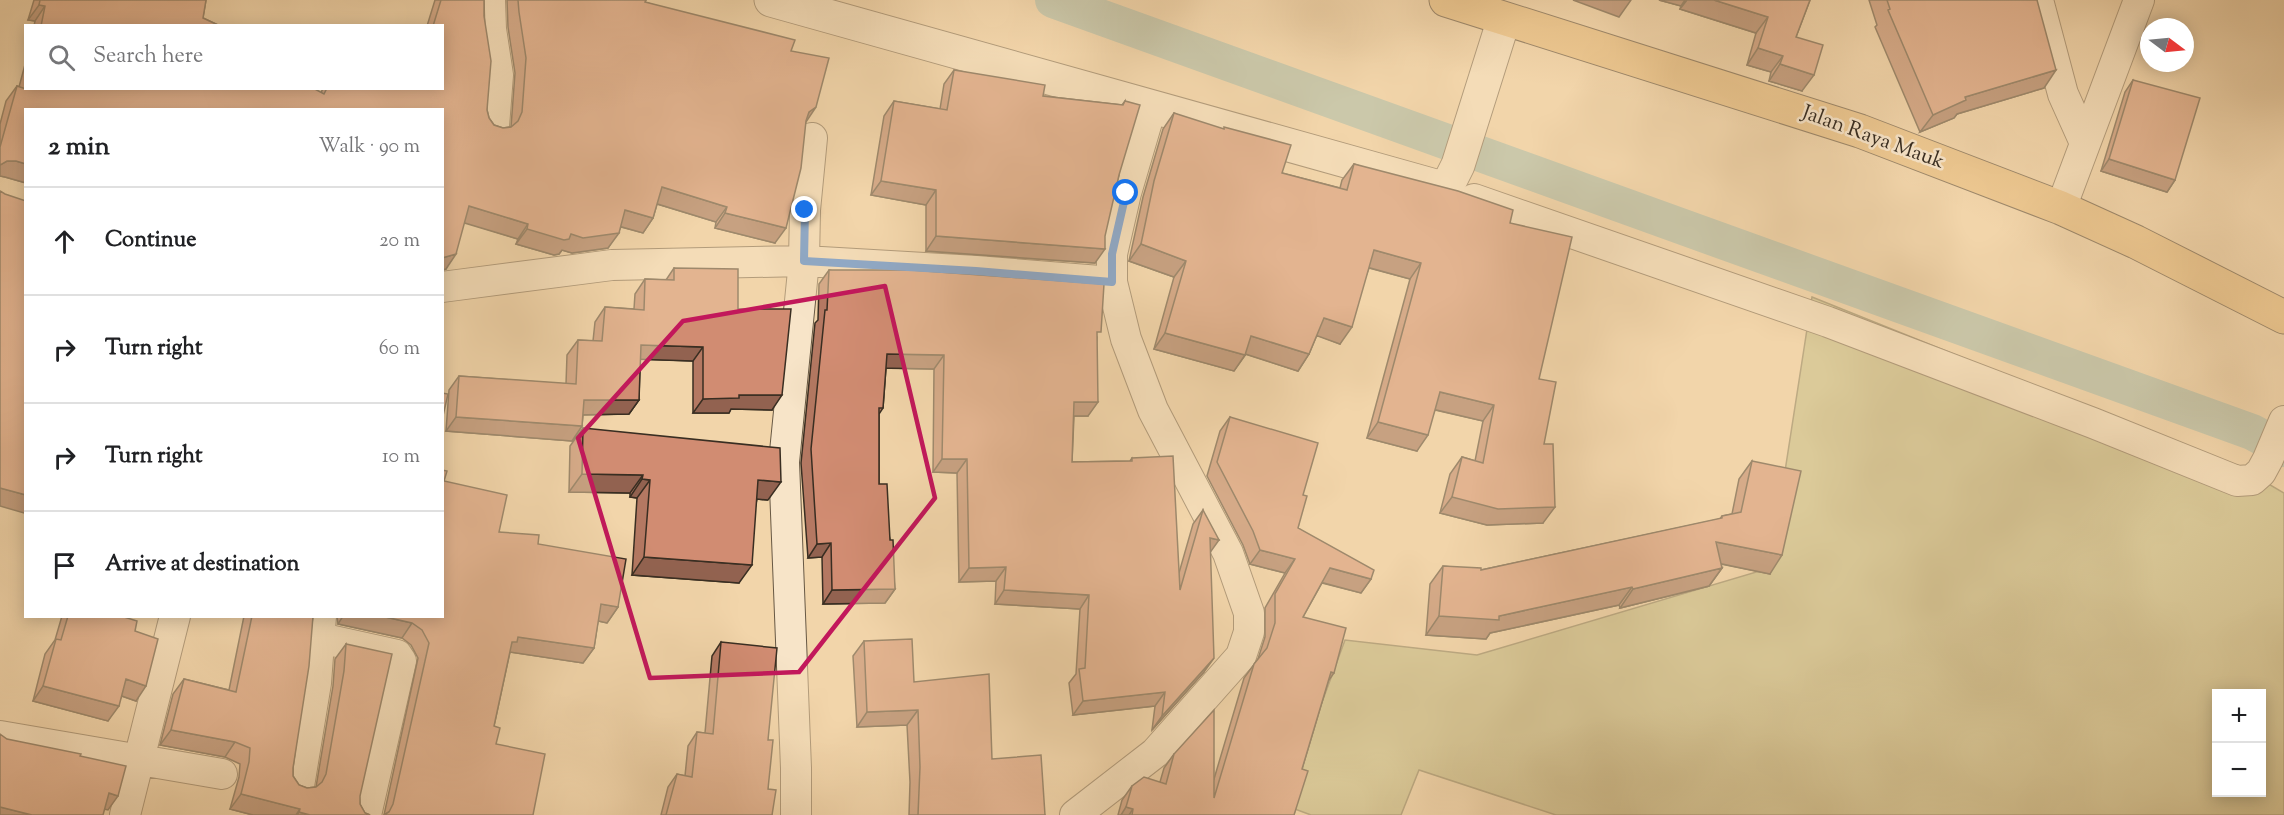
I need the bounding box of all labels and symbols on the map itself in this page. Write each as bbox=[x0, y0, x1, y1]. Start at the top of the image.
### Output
north arrow bbox=[2140, 18, 2194, 72]
street label: Jalan Raya Mauk bbox=[1797, 98, 1949, 178]
route start bbox=[1112, 179, 1138, 205]
route end bbox=[791, 196, 817, 222]

